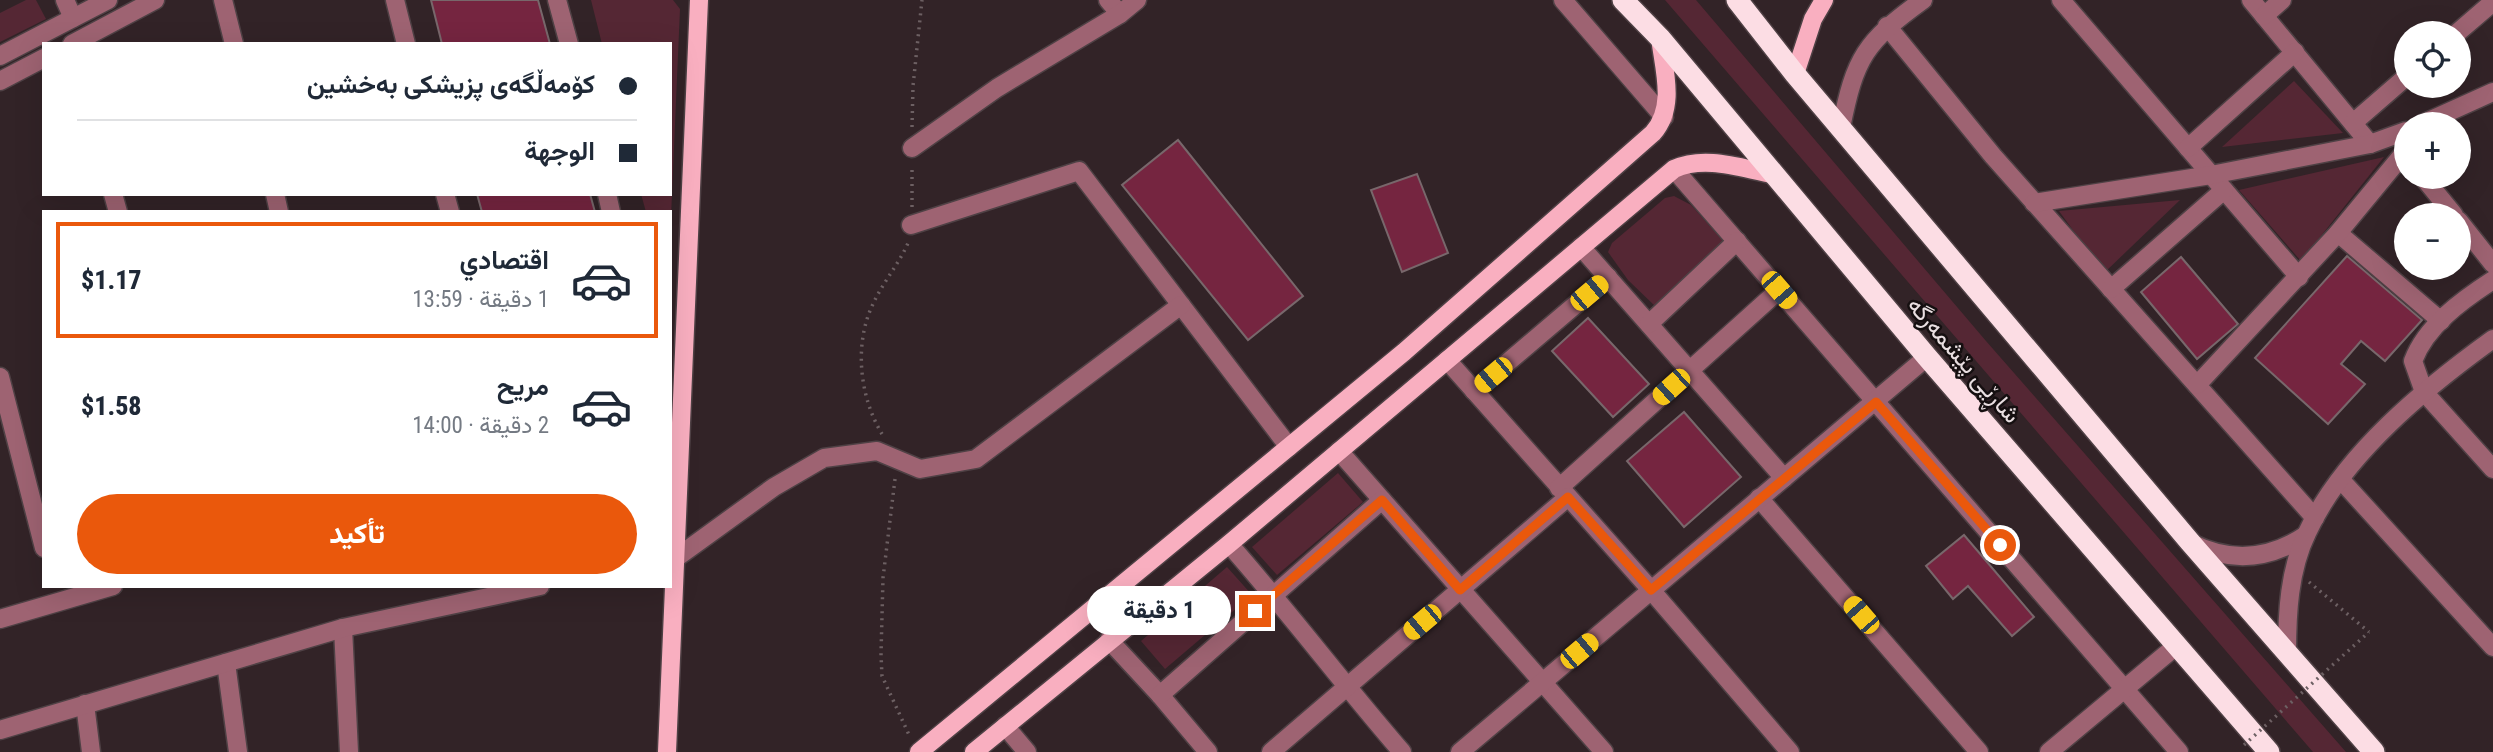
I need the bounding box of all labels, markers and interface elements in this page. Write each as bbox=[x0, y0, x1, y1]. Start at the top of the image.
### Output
map controls bbox=[2394, 21, 2471, 280]
button: locate bbox=[2394, 21, 2471, 98]
text: کۆمەڵگەی پزیشکی بەخشین bbox=[307, 69, 595, 99]
button: + bbox=[2394, 112, 2471, 189]
text: الوجهة bbox=[524, 136, 595, 166]
button: − bbox=[2394, 203, 2471, 280]
text: اقتصادي bbox=[460, 245, 549, 275]
icon: car bbox=[570, 249, 633, 312]
text: $1.17 bbox=[81, 265, 142, 295]
car bbox=[1758, 267, 1801, 313]
car bbox=[1567, 271, 1612, 315]
text: 1 دقيقة · 13:59 bbox=[412, 286, 549, 313]
street label: شاڕێی پێشمەرگە bbox=[1898, 291, 2026, 432]
car bbox=[1471, 353, 1516, 397]
car bbox=[1649, 365, 1694, 409]
text: مريح bbox=[497, 371, 549, 401]
icon: car bbox=[570, 375, 633, 438]
text: $1.58 bbox=[81, 391, 142, 421]
text: 2 دقيقة · 14:00 bbox=[412, 412, 549, 439]
button: تأكيد bbox=[77, 494, 637, 574]
route start bbox=[1984, 529, 2016, 561]
callout: 1 دقيقة bbox=[1087, 586, 1230, 636]
car bbox=[1840, 592, 1883, 638]
route end bbox=[1239, 595, 1271, 627]
text: 1 دقيقة bbox=[1123, 597, 1195, 624]
car bbox=[1400, 600, 1445, 644]
car bbox=[1557, 629, 1602, 673]

